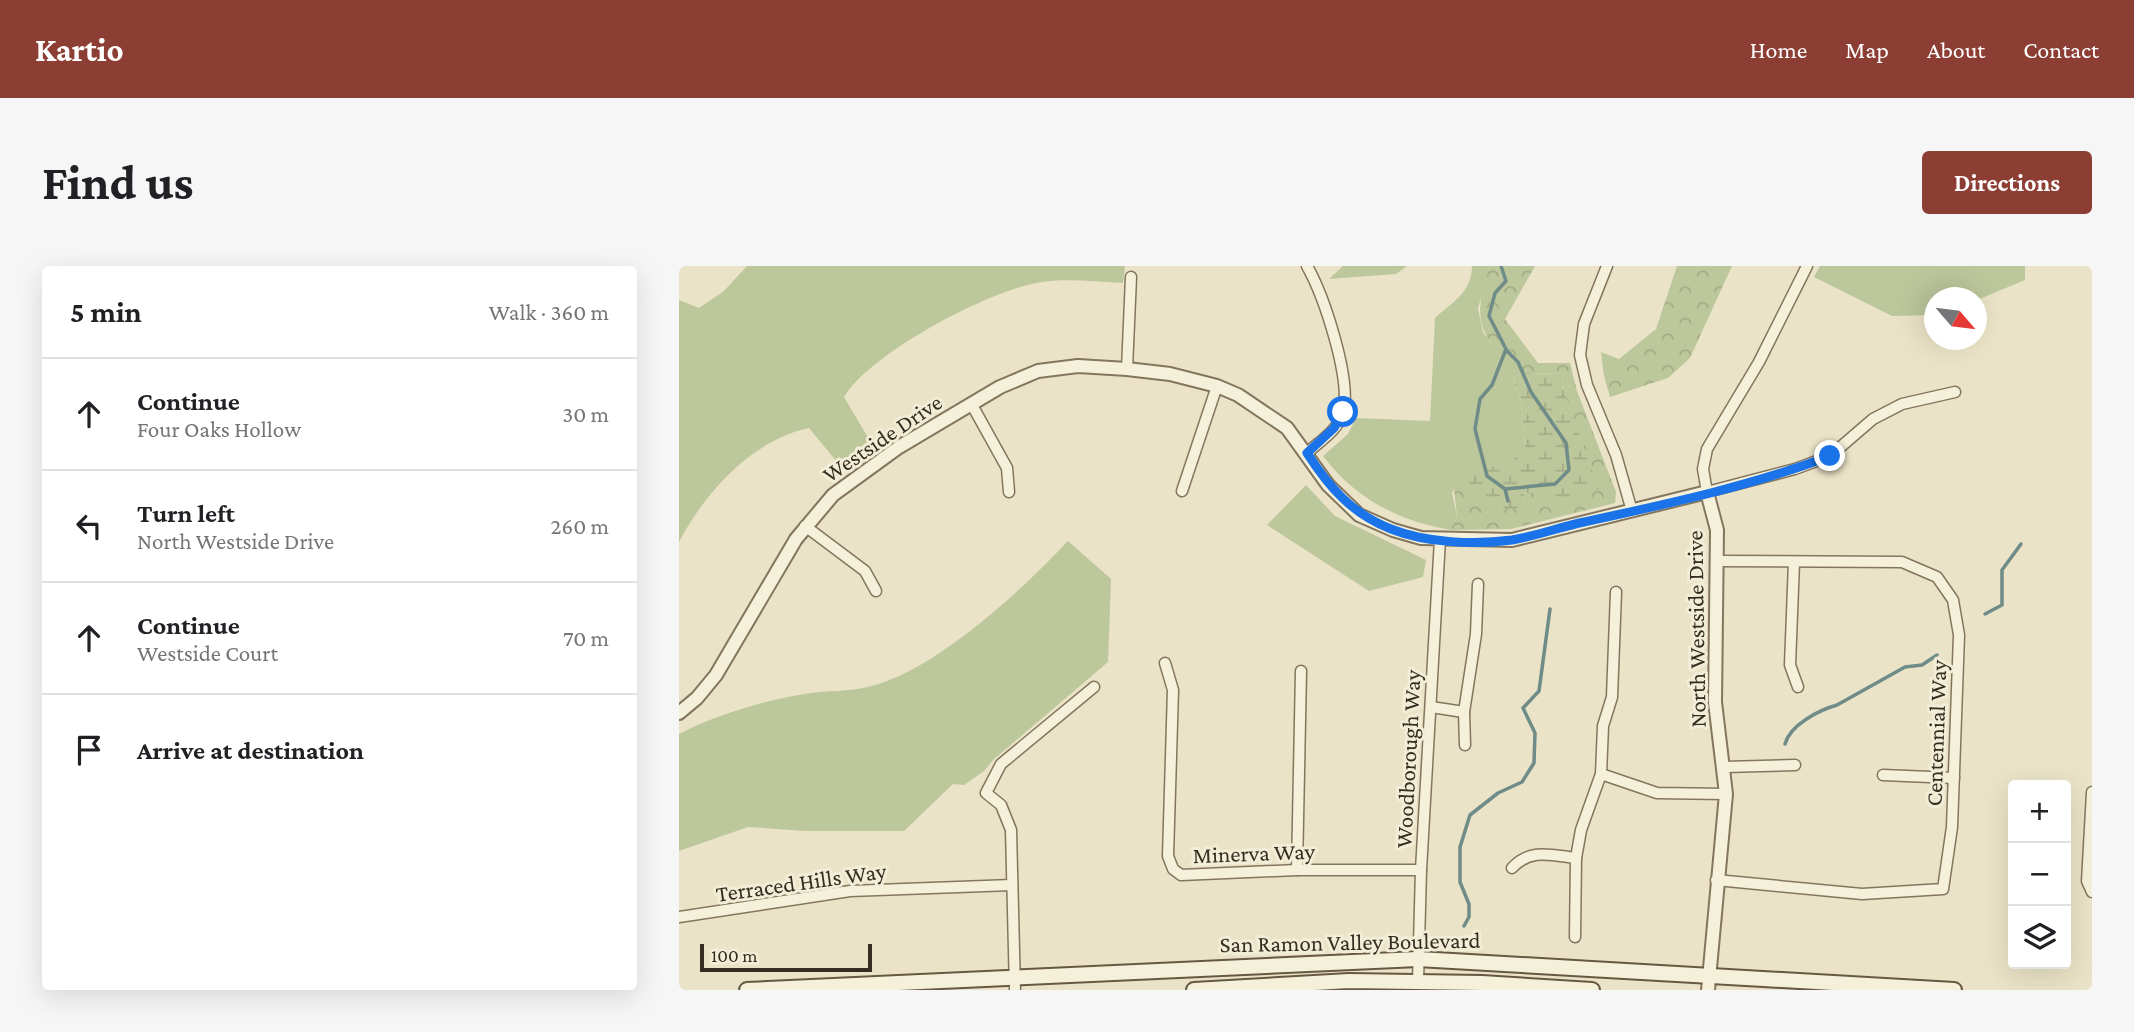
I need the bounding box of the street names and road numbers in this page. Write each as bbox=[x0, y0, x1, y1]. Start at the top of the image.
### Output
street label: Westside Drive bbox=[817, 389, 947, 487]
street label: North Westside Drive bbox=[1681, 530, 1711, 728]
street label: Centennial Way bbox=[1920, 659, 1952, 807]
street label: Woodborough Way bbox=[1390, 669, 1426, 849]
street label: Minerva Way bbox=[1192, 838, 1316, 868]
street label: Terraced Hills Way bbox=[714, 857, 888, 907]
street label: San Ramon Valley Boulevard bbox=[1219, 927, 1481, 957]

